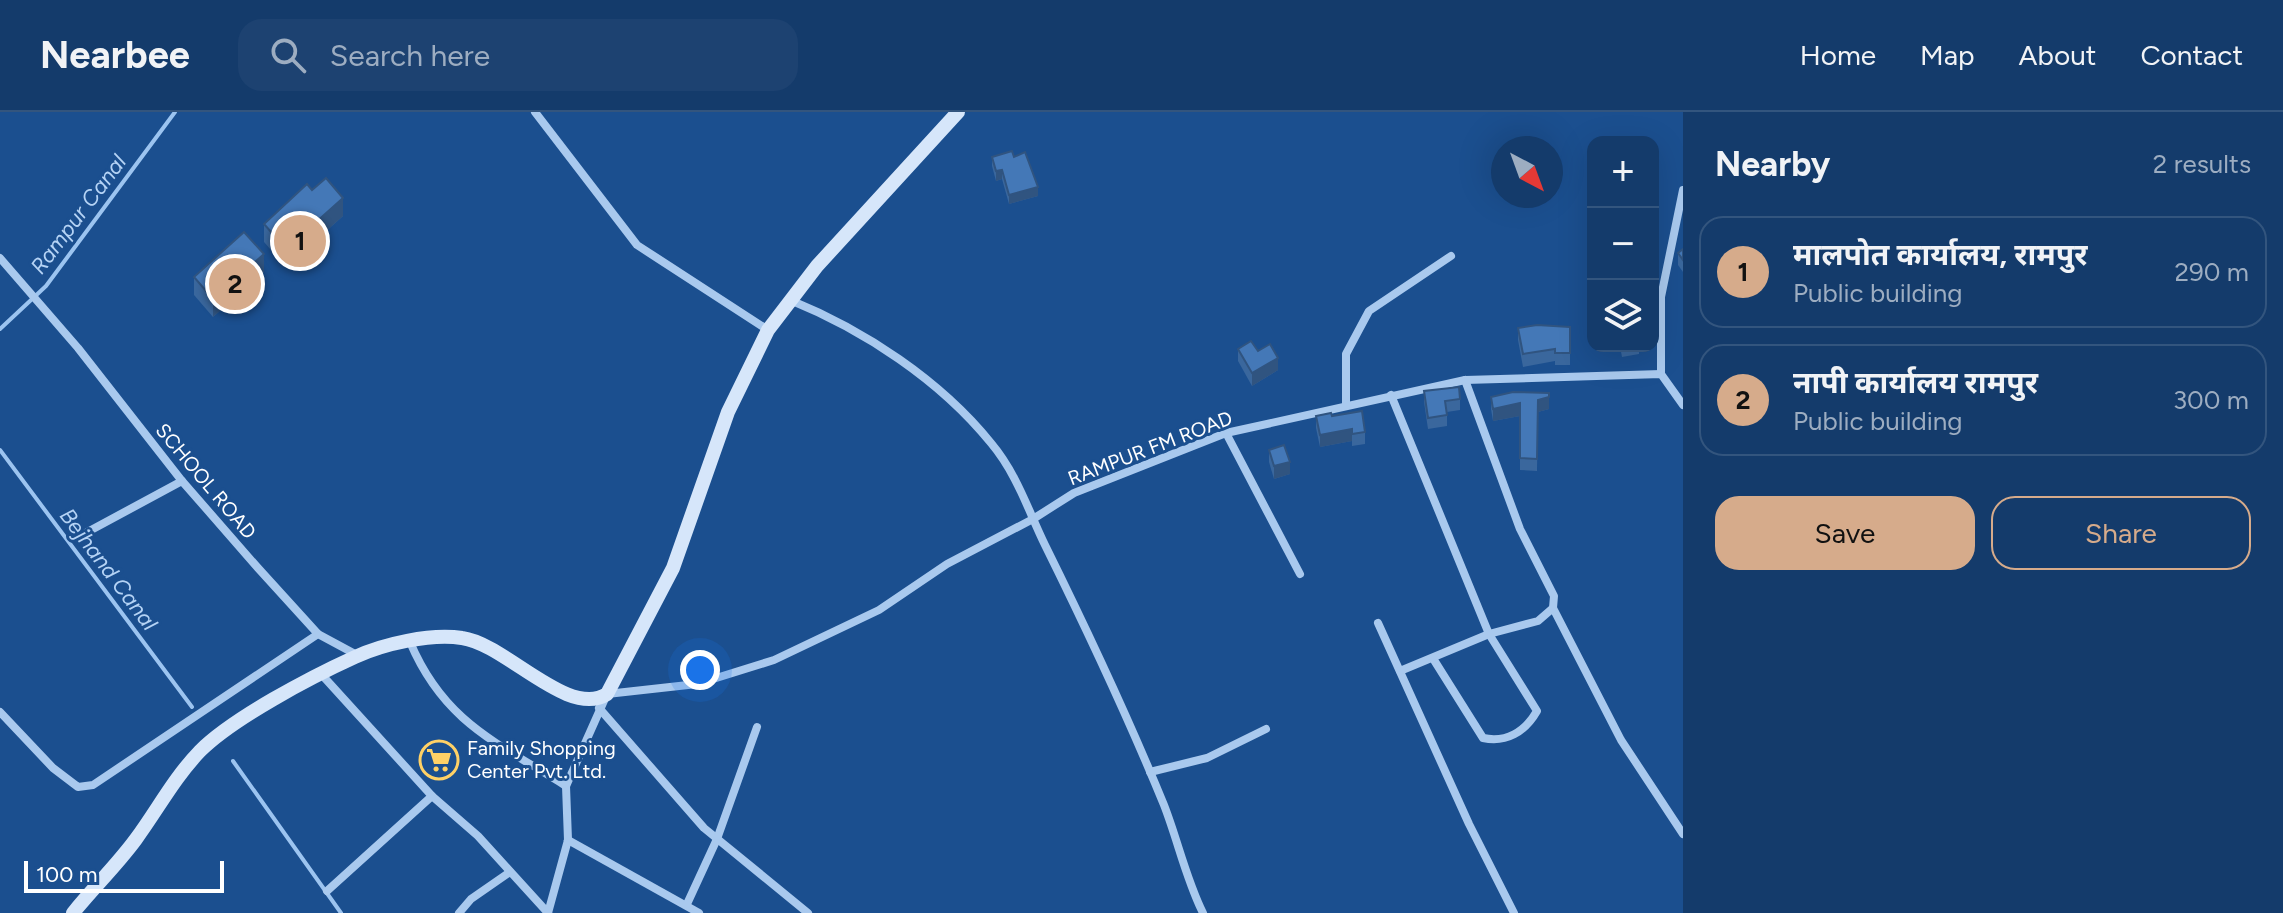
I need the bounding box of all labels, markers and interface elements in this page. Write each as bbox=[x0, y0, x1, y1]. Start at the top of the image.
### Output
search box bbox=[238, 19, 798, 91]
text: Nearbee bbox=[40, 32, 190, 78]
icon: search bbox=[266, 33, 310, 77]
text: Search here bbox=[330, 37, 490, 74]
text: Home bbox=[1800, 38, 1876, 72]
text: Map bbox=[1920, 38, 1975, 72]
text: About bbox=[2019, 38, 2096, 72]
text: Contact bbox=[2140, 38, 2243, 72]
north arrow bbox=[1491, 136, 1563, 208]
map controls bbox=[1587, 136, 1659, 352]
button: + bbox=[1587, 136, 1659, 208]
text: Nearby bbox=[1715, 144, 1830, 185]
text: 2 results bbox=[2153, 148, 2251, 180]
water label: Rampur Canal bbox=[25, 149, 132, 279]
button: − bbox=[1587, 208, 1659, 280]
pin: 1 bbox=[274, 211, 326, 271]
text: मालपोत कार्यालय, रामपुर bbox=[1793, 236, 2087, 273]
pin: 2 bbox=[209, 254, 261, 314]
text: 1 bbox=[1738, 256, 1748, 288]
text: 290 m bbox=[2175, 256, 2249, 288]
text: Public building bbox=[1793, 277, 1962, 309]
button: layers bbox=[1587, 280, 1659, 352]
text: नापी कार्यालय रामपुर bbox=[1793, 364, 2038, 401]
text: 2 bbox=[1735, 384, 1751, 416]
text: 300 m bbox=[2173, 384, 2249, 416]
text: Public building bbox=[1793, 405, 1962, 437]
street label: RAMPUR FM ROAD bbox=[1064, 406, 1236, 490]
street label: SCHOOL ROAD bbox=[151, 418, 261, 544]
button: Save bbox=[1715, 496, 1975, 570]
button: Share bbox=[1991, 496, 2251, 570]
water label: Bejhand Canal bbox=[54, 503, 163, 636]
your location bbox=[680, 650, 720, 690]
place label: Family Shopping Center Pvt. Ltd. bbox=[467, 736, 616, 783]
supermarket icon: Family Shopping Center Pvt. Ltd. bbox=[418, 739, 460, 781]
scale bar bbox=[24, 857, 224, 893]
text: 100 m bbox=[36, 861, 97, 888]

